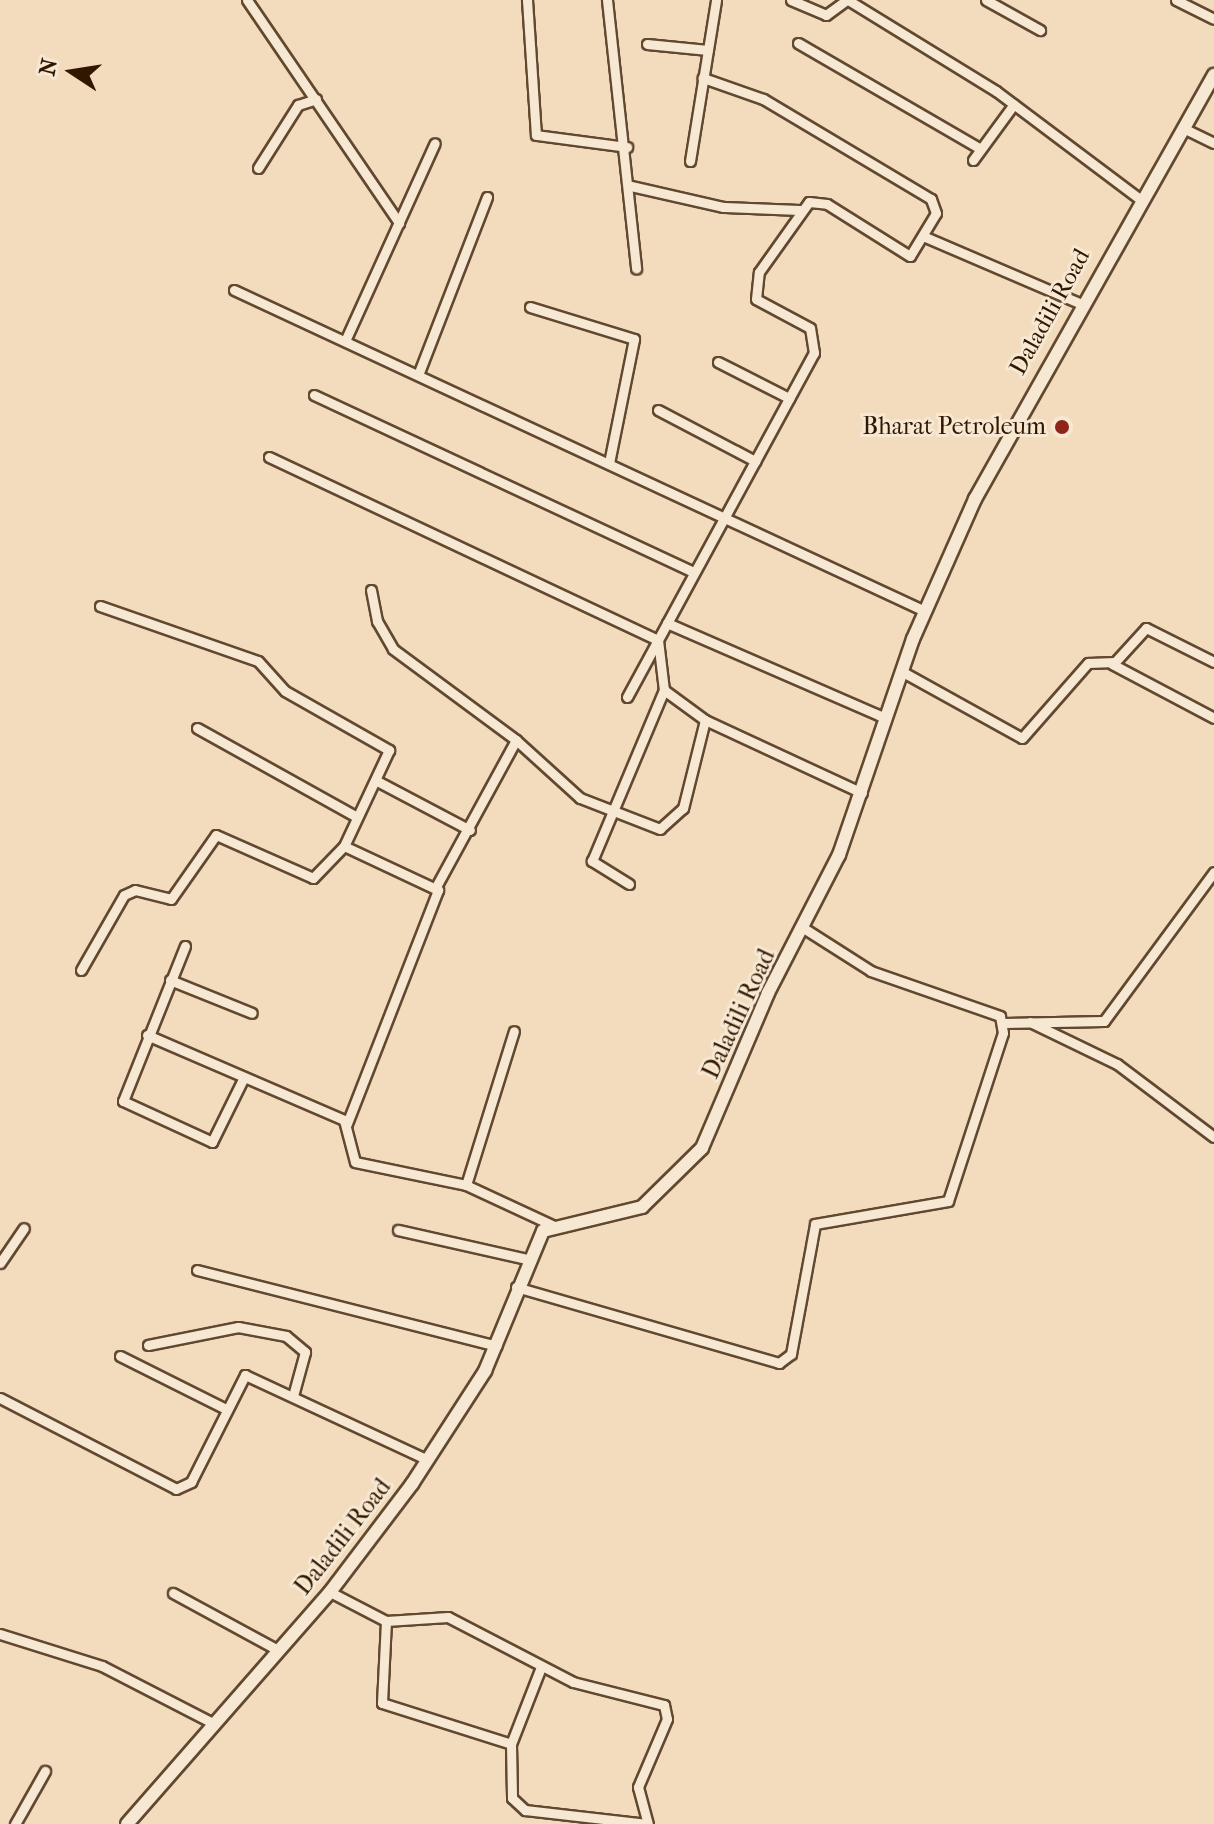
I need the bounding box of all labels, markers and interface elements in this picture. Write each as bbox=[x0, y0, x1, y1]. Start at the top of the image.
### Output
north arrow bbox=[32, 32, 112, 112]
text: N bbox=[34, 56, 63, 78]
street label: Daladili Road bbox=[1004, 244, 1096, 380]
place label: Bharat Petroleum bbox=[863, 413, 1046, 441]
marker: Bharat Petroleum bbox=[1053, 418, 1071, 436]
street label: Daladili Road bbox=[696, 945, 782, 1083]
street label: Daladili Road bbox=[289, 1473, 397, 1601]

